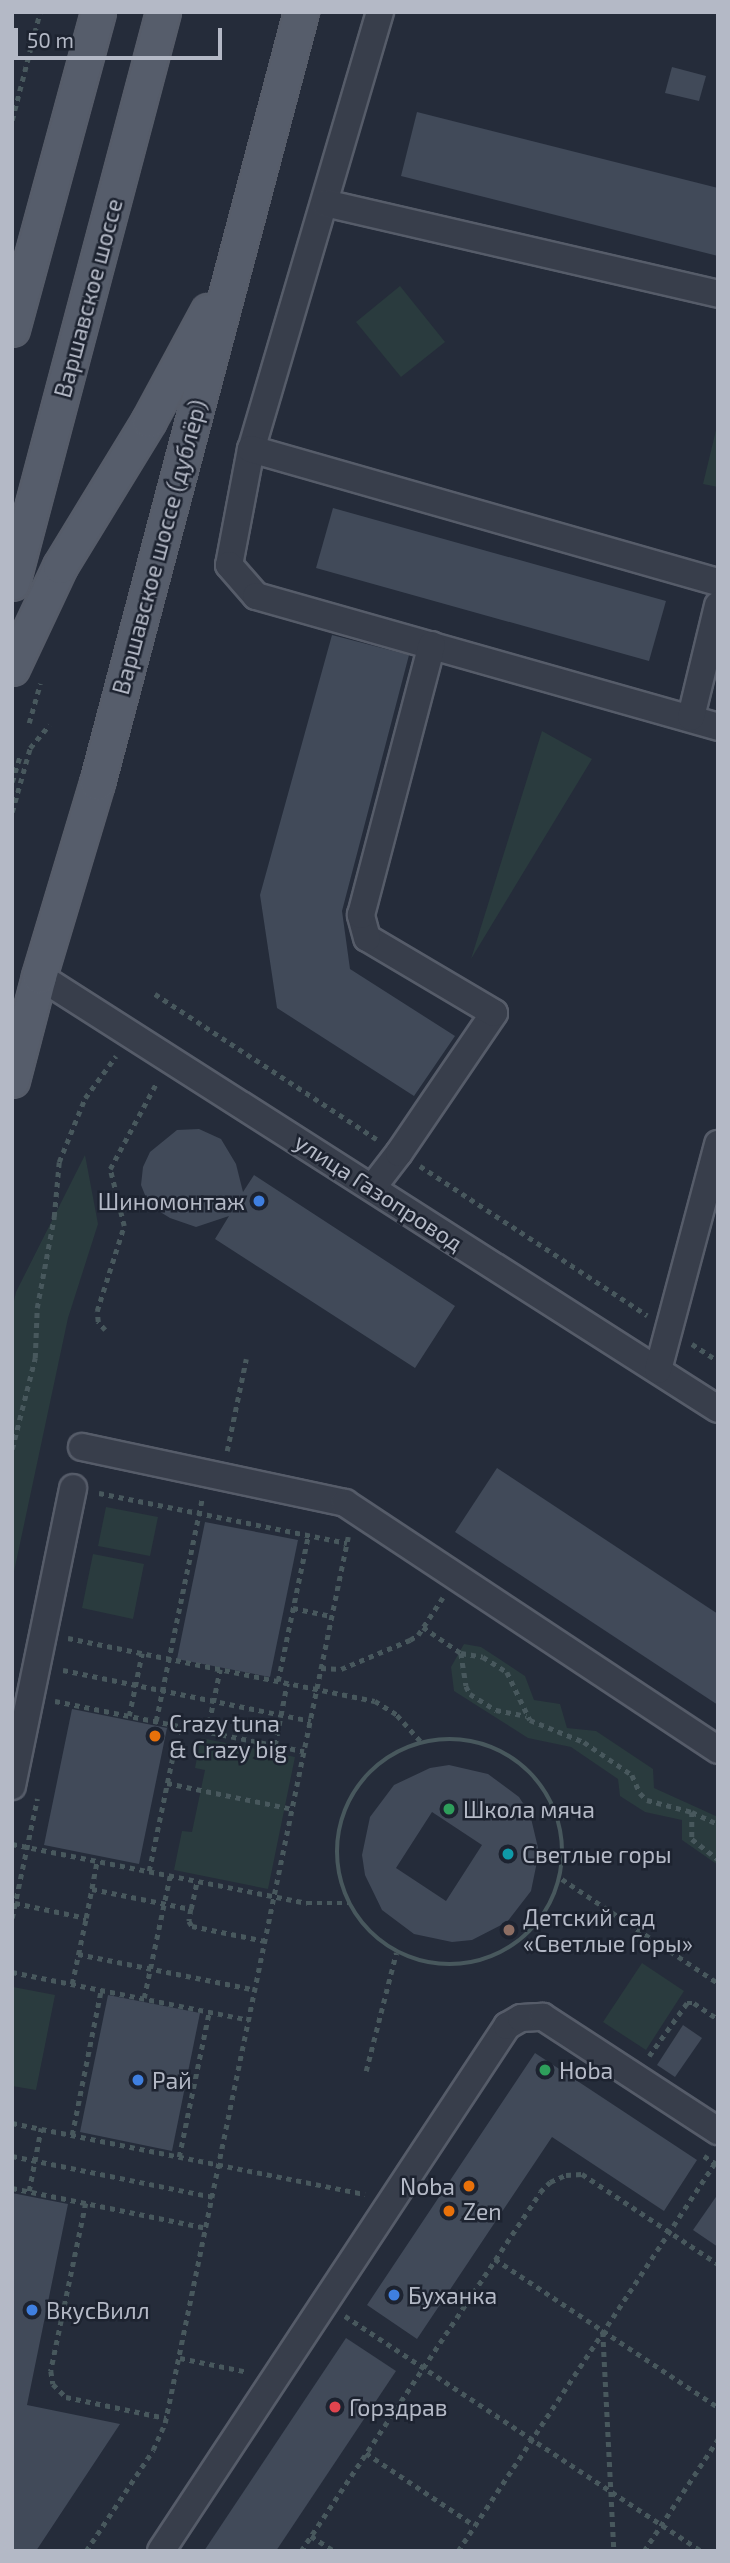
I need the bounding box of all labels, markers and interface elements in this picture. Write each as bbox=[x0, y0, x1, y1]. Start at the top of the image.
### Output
scale bar bbox=[18, 14, 226, 58]
text: 50 m bbox=[27, 27, 74, 52]
street label: Варшавское шоссе bbox=[48, 195, 128, 401]
street label: Варшавское шоссе (дублёр) bbox=[106, 397, 212, 697]
street label: улица Газопровод bbox=[290, 1127, 468, 1257]
place label: Шиномонтаж bbox=[98, 1187, 245, 1215]
marker: Шиномонтаж bbox=[251, 1193, 267, 1209]
place label: Crazy tuna & Crazy big bbox=[169, 1709, 288, 1763]
marker: Crazy tuna & Crazy big bbox=[147, 1728, 163, 1744]
place label: Школа мяча bbox=[463, 1795, 595, 1823]
marker: Школа мяча bbox=[441, 1801, 457, 1817]
place label: Светлые горы bbox=[522, 1840, 672, 1868]
marker: Светлые горы bbox=[500, 1846, 516, 1862]
place label: Детский сад «Светлые Горы» bbox=[523, 1903, 693, 1957]
marker: Детский сад «Светлые Горы» bbox=[501, 1922, 517, 1938]
place label: Hoba bbox=[559, 2056, 613, 2084]
marker: Hoba bbox=[537, 2062, 553, 2078]
place label: Рай bbox=[152, 2066, 192, 2094]
marker: Рай bbox=[130, 2072, 146, 2088]
place label: Noba bbox=[400, 2172, 455, 2200]
marker: Noba bbox=[461, 2178, 477, 2194]
place label: Zen bbox=[463, 2197, 502, 2225]
marker: Zen bbox=[441, 2203, 457, 2219]
place label: Буханка bbox=[408, 2281, 497, 2309]
marker: Буханка bbox=[386, 2287, 402, 2303]
place label: ВкусВилл bbox=[46, 2296, 150, 2324]
marker: ВкусВилл bbox=[24, 2302, 40, 2318]
place label: Горздрав bbox=[349, 2393, 447, 2421]
marker: Горздрав bbox=[327, 2399, 343, 2415]

